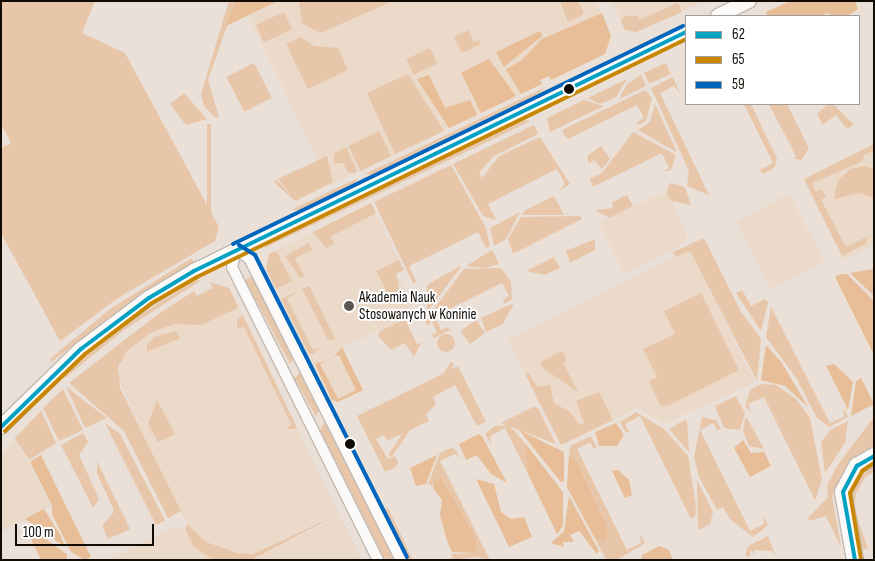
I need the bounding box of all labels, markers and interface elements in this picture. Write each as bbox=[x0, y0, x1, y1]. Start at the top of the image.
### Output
legend bbox=[685, 15, 860, 105]
text: 62 bbox=[732, 25, 745, 44]
text: 65 bbox=[732, 50, 745, 69]
text: 59 bbox=[732, 75, 745, 94]
unlabelled marker bbox=[564, 84, 574, 94]
place label: Akademia Nauk Stosowanych w Koninie bbox=[359, 288, 476, 323]
marker: Akademia Nauk Stosowanych w Koninie bbox=[343, 300, 355, 312]
unlabelled marker bbox=[345, 439, 355, 449]
scale bar bbox=[18, 514, 156, 546]
text: 100 m bbox=[23, 523, 54, 542]

